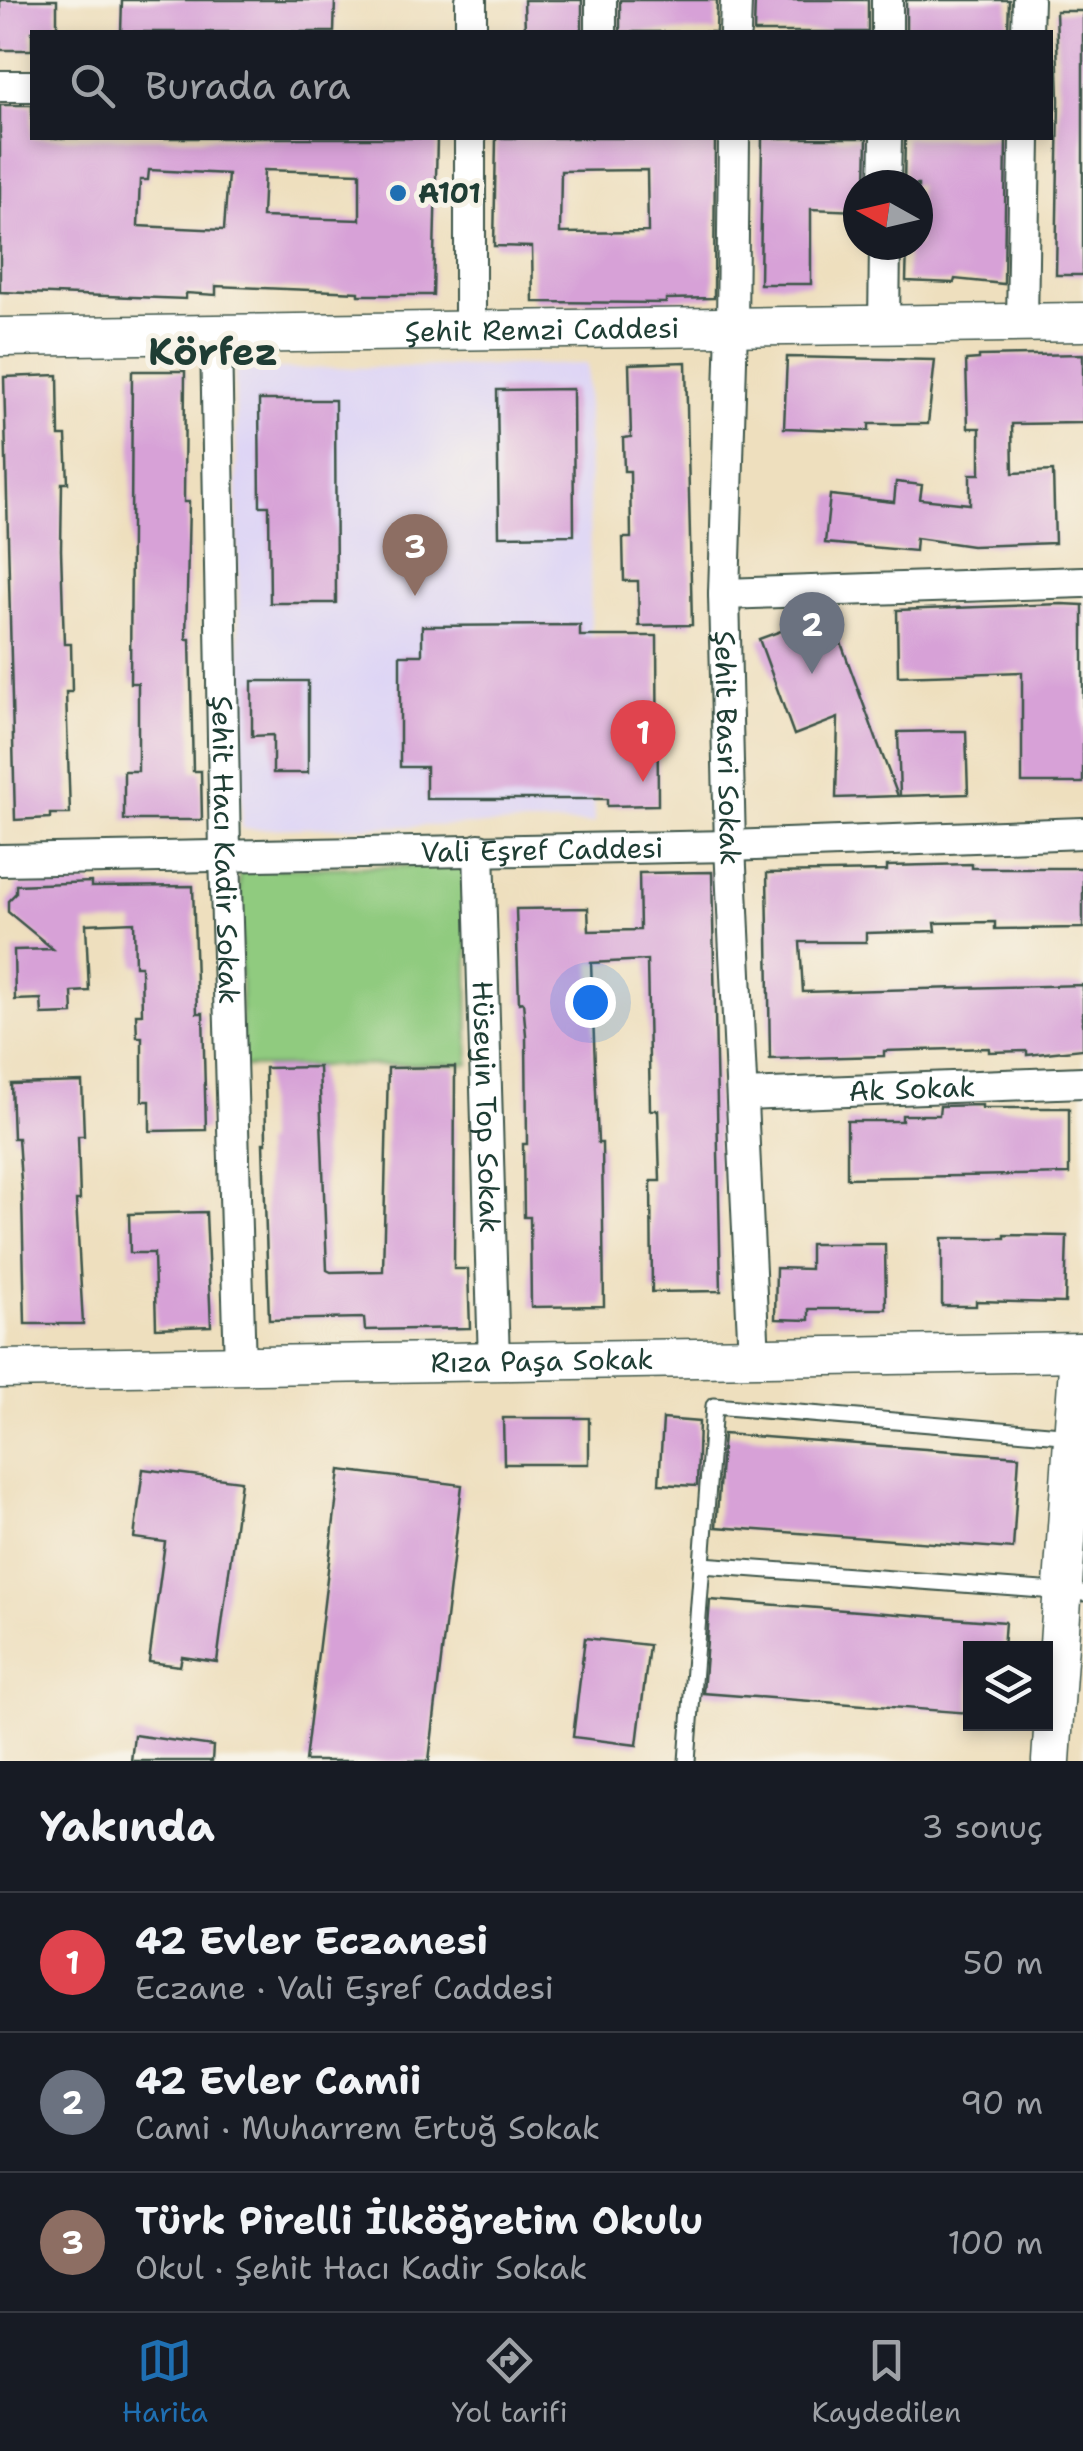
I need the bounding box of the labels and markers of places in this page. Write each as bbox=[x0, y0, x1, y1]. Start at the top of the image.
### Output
place label: A101 bbox=[418, 174, 481, 212]
marker: A101 bbox=[387, 182, 409, 204]
pin: 3 bbox=[382, 514, 448, 596]
pin: 2 bbox=[780, 592, 844, 674]
pin: 1 bbox=[610, 700, 676, 782]

